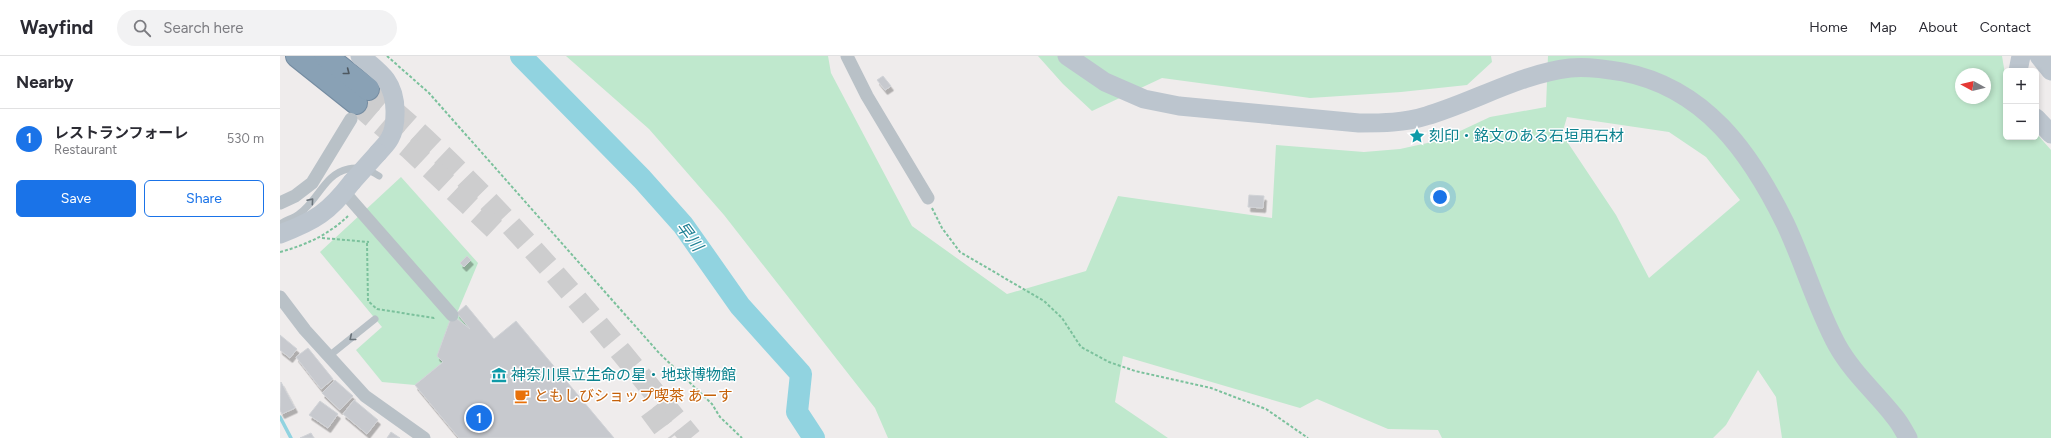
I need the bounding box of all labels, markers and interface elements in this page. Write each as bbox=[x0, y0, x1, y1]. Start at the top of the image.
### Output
search box bbox=[117, 10, 397, 46]
text: Wayfind bbox=[20, 16, 93, 39]
icon: search bbox=[131, 17, 153, 39]
text: Search here bbox=[163, 19, 243, 37]
text: Home bbox=[1809, 19, 1848, 36]
text: Map bbox=[1870, 19, 1897, 36]
text: About bbox=[1919, 19, 1958, 36]
text: Contact bbox=[1980, 19, 2031, 36]
one-way arrow bbox=[342, 68, 349, 75]
north arrow bbox=[1955, 68, 1991, 104]
map controls bbox=[2003, 68, 2039, 140]
button: + bbox=[2003, 68, 2039, 104]
text: Nearby bbox=[16, 72, 74, 92]
button: − bbox=[2003, 104, 2039, 140]
text: レストランフォーレ bbox=[54, 124, 189, 142]
place icon: 刻印・銘文のある石垣用石材 bbox=[1408, 127, 1426, 145]
place label: 刻印・銘文のある石垣用石材 bbox=[1429, 127, 1624, 145]
text: 1 bbox=[26, 131, 32, 146]
text: 530 m bbox=[227, 131, 264, 146]
text: Restaurant bbox=[54, 142, 117, 157]
button: Save bbox=[16, 180, 136, 217]
button: Share bbox=[144, 180, 264, 217]
your location bbox=[1430, 187, 1450, 207]
one-way arrow bbox=[307, 199, 314, 206]
water label: 早川 bbox=[672, 218, 708, 256]
one-way arrow bbox=[350, 333, 357, 340]
museum icon: 神奈川県立生命の星・地球博物館 bbox=[490, 366, 508, 384]
place label: 神奈川県立生命の星・地球博物館 bbox=[511, 366, 736, 384]
cafe icon: ともしびショップ喫茶 あーす bbox=[513, 387, 531, 405]
place label: ともしびショップ喫茶 あーす bbox=[534, 387, 733, 405]
pin: 1 bbox=[466, 403, 492, 433]

